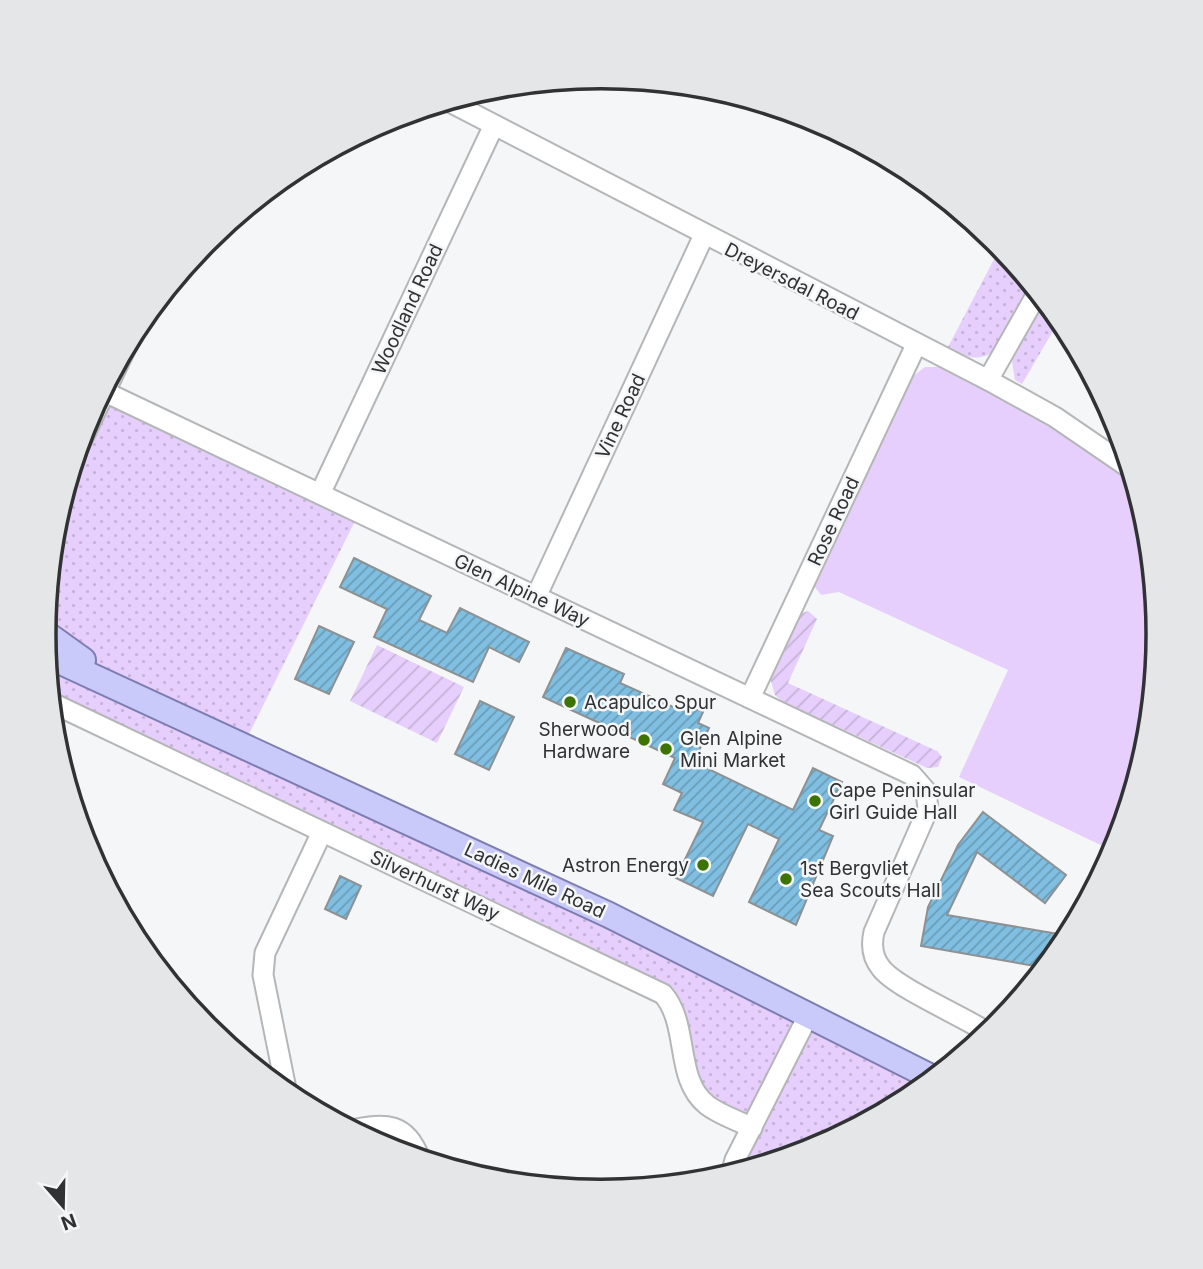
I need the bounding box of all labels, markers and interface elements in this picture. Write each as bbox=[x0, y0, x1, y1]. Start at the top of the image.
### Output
street label: Dreyersdal Road bbox=[721, 238, 863, 325]
street label: Woodland Road bbox=[367, 240, 448, 378]
street label: Vine Road bbox=[591, 370, 650, 462]
street label: Rose Road bbox=[803, 473, 864, 569]
street label: Glen Alpine Way bbox=[450, 549, 593, 632]
place label: Acapulco Spur bbox=[584, 691, 716, 714]
marker: Acapulco Spur bbox=[562, 694, 578, 710]
place label: Sherwood Hardware bbox=[539, 718, 630, 763]
place label: Glen Alpine Mini Market bbox=[680, 727, 786, 772]
marker: Sherwood Hardware bbox=[636, 732, 652, 748]
marker: Glen Alpine Mini Market bbox=[658, 741, 674, 757]
place label: Cape Peninsular Girl Guide Hall bbox=[829, 779, 975, 824]
marker: Cape Peninsular Girl Guide Hall bbox=[807, 793, 823, 809]
street label: Ladies Mile Road bbox=[461, 838, 609, 923]
street label: Silverhurst Way bbox=[366, 845, 504, 926]
place label: Astron Energy bbox=[562, 854, 689, 877]
marker: Astron Energy bbox=[695, 857, 711, 873]
place label: 1st Bergvliet Sea Scouts Hall bbox=[800, 857, 941, 902]
marker: 1st Bergvliet Sea Scouts Hall bbox=[778, 871, 794, 887]
north arrow bbox=[28, 1171, 98, 1241]
text: N bbox=[58, 1208, 79, 1235]

